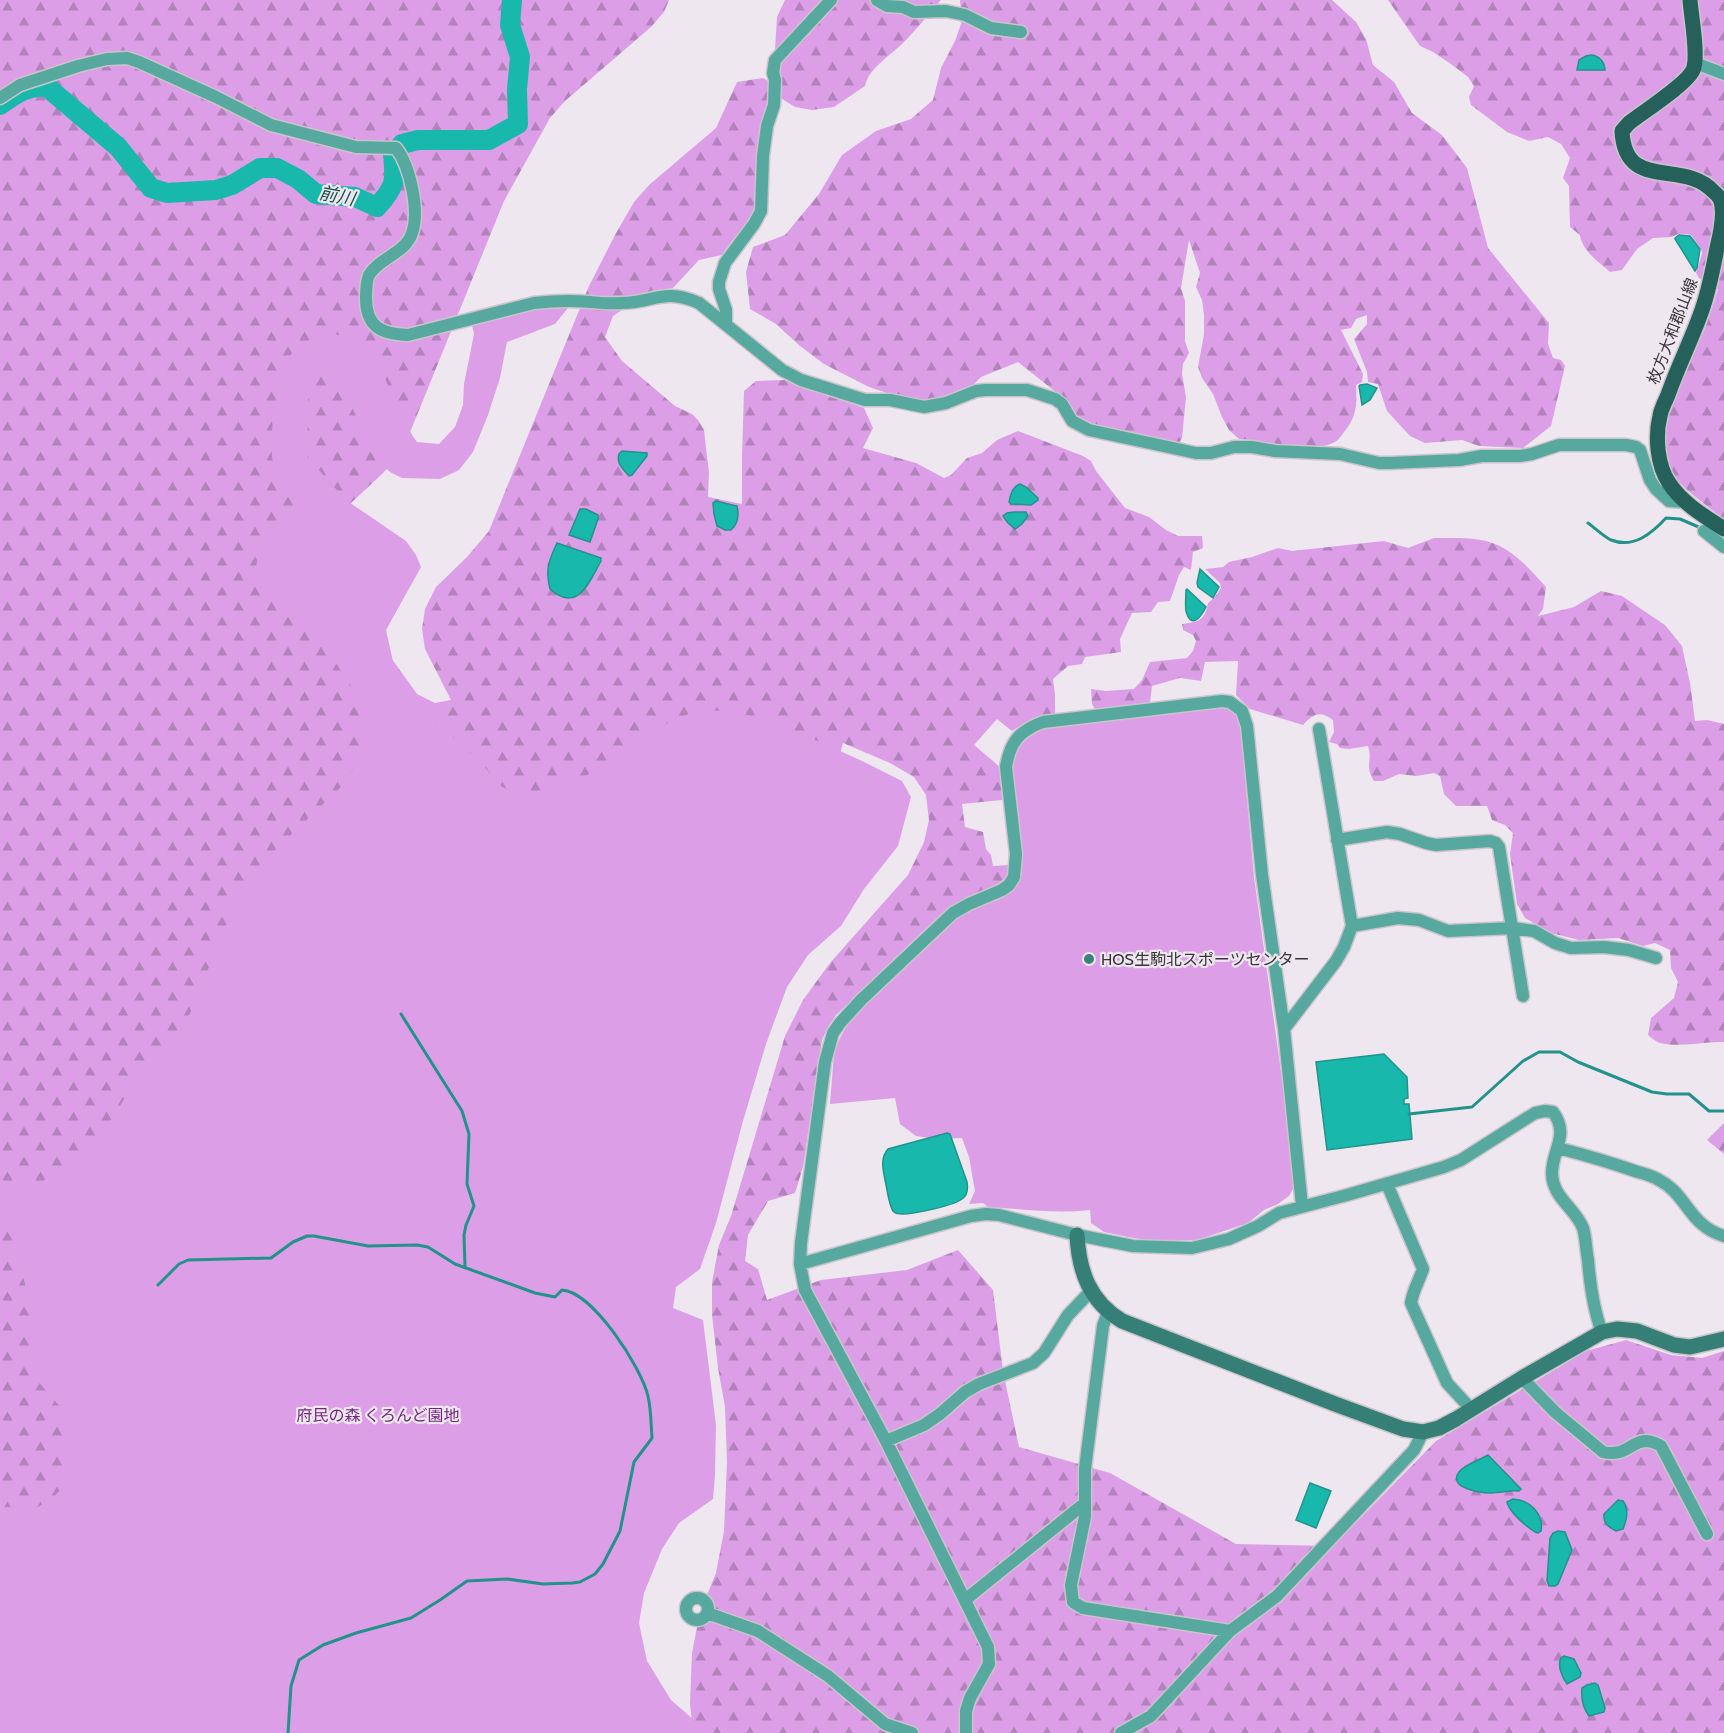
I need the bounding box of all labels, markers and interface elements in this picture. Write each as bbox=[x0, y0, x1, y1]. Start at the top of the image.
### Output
water label: 前川 bbox=[317, 182, 359, 211]
street label: 枚方大和郡山線 bbox=[1644, 275, 1701, 387]
place label: HOS生駒北スポーツセンター bbox=[1101, 950, 1310, 969]
marker: HOS生駒北スポーツセンター bbox=[1082, 952, 1096, 966]
park label: 府民の森 くろんど園地 bbox=[296, 1406, 460, 1425]

